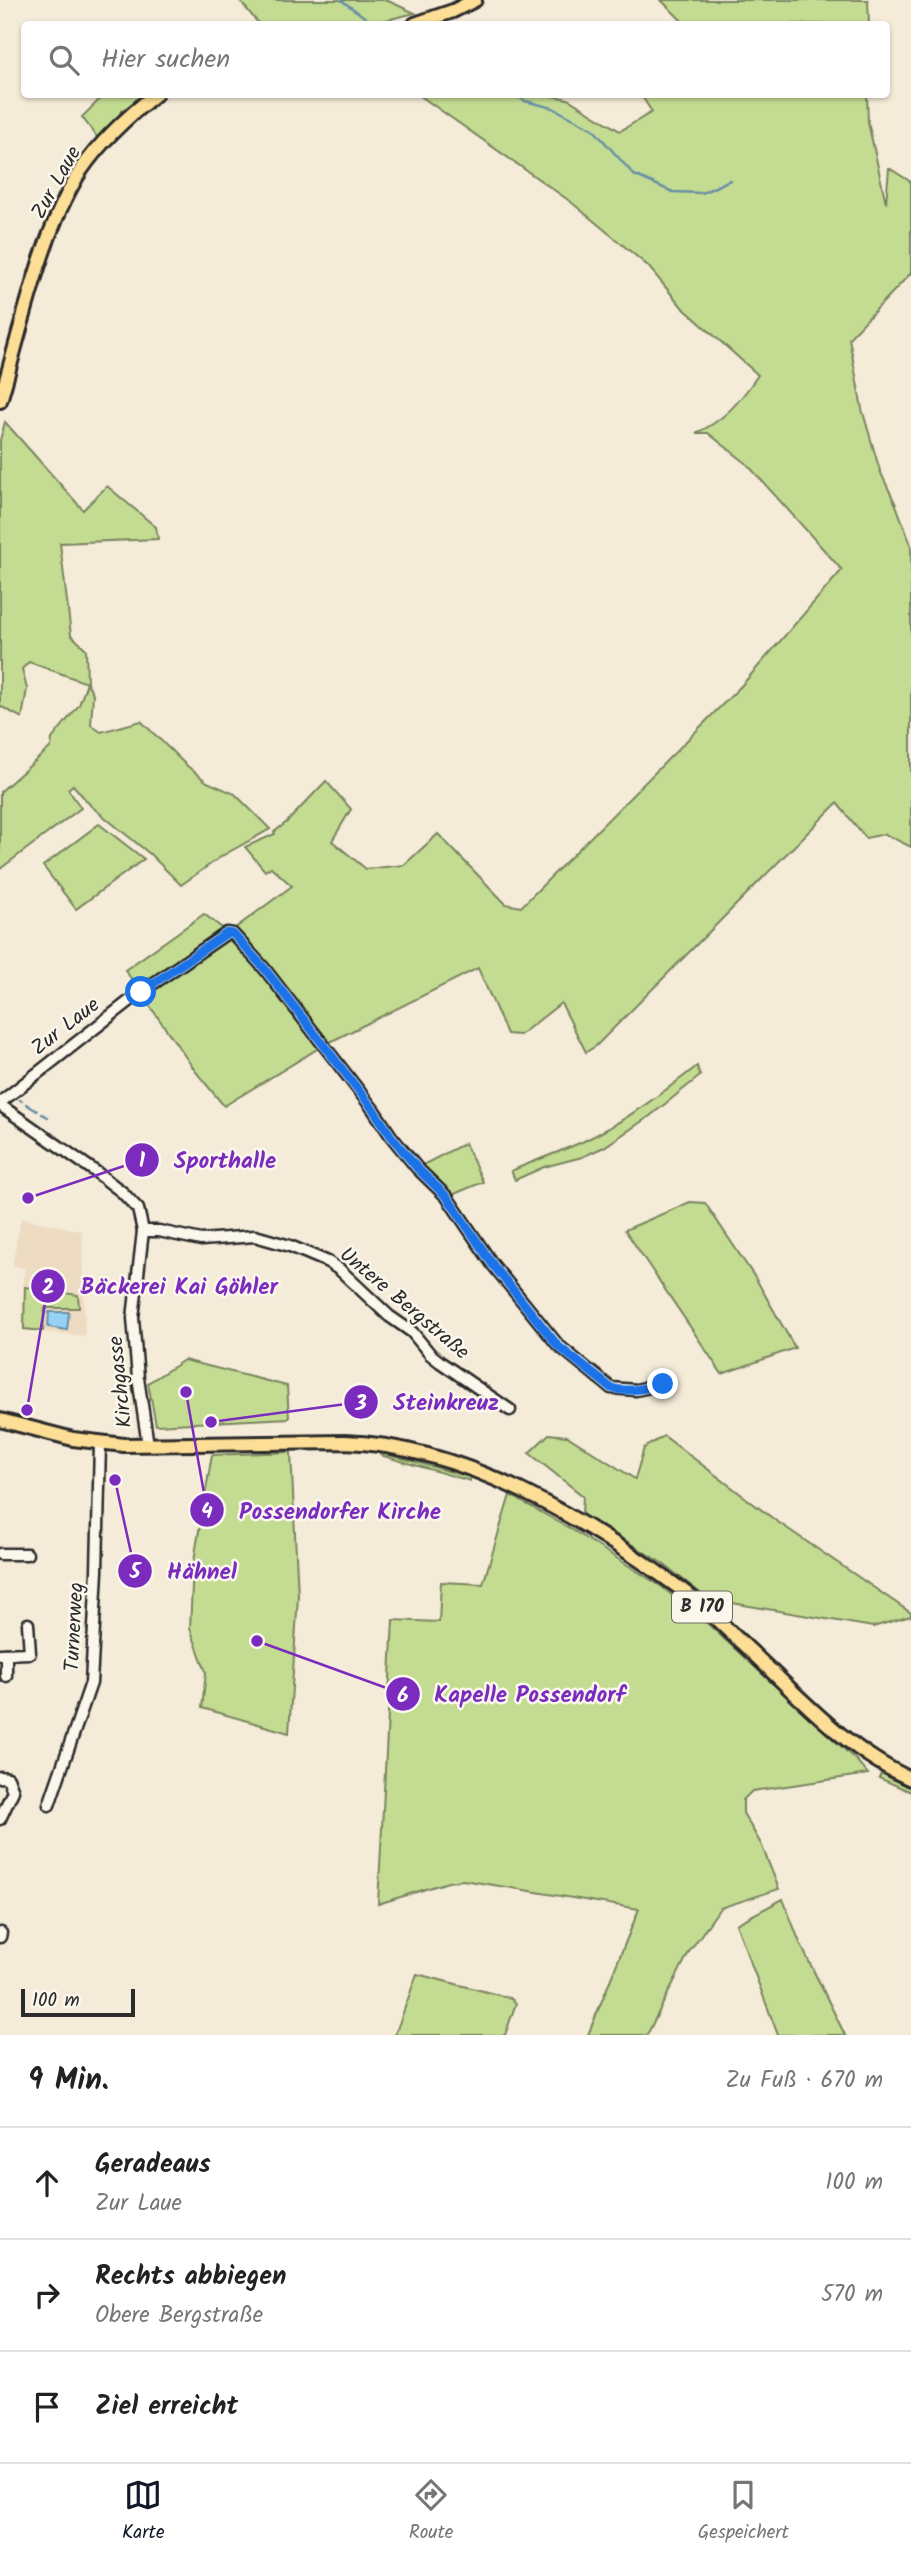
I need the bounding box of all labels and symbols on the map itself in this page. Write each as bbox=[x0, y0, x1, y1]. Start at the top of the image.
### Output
street label: Zur Laue bbox=[23, 140, 91, 226]
route start bbox=[125, 976, 156, 1007]
street label: Zur Laue bbox=[25, 989, 108, 1064]
callout: Sporthalle bbox=[125, 1138, 290, 1182]
text: Sporthalle bbox=[174, 1144, 276, 1180]
text: 1 bbox=[139, 1145, 146, 1178]
street label: Untere Bergstraße bbox=[332, 1239, 477, 1369]
callout: Bäckerei Kai Göhler bbox=[31, 1264, 291, 1308]
text: Bäckerei Kai Göhler bbox=[80, 1270, 279, 1306]
text: 2 bbox=[42, 1272, 54, 1305]
street label: Kirchgasse bbox=[100, 1334, 142, 1430]
route end bbox=[647, 1368, 678, 1399]
callout: Steinkreuz bbox=[344, 1380, 513, 1424]
text: Steinkreuz bbox=[393, 1386, 499, 1422]
text: 3 bbox=[354, 1388, 367, 1421]
callout: Possendorfer Kirche bbox=[190, 1488, 455, 1532]
text: Possendorfer Kirche bbox=[239, 1495, 441, 1531]
text: 4 bbox=[201, 1496, 213, 1529]
callout: Hähnel bbox=[118, 1549, 251, 1593]
text: Hähnel bbox=[167, 1555, 238, 1591]
text: 5 bbox=[129, 1556, 143, 1589]
street label: Turnerweg bbox=[56, 1581, 94, 1673]
road number: B 170 bbox=[672, 1592, 732, 1623]
callout: Kapelle Possendorf bbox=[385, 1672, 639, 1716]
text: Kapelle Possendorf bbox=[434, 1678, 628, 1714]
text: 6 bbox=[397, 1680, 409, 1713]
scale bar bbox=[21, 1986, 135, 2018]

